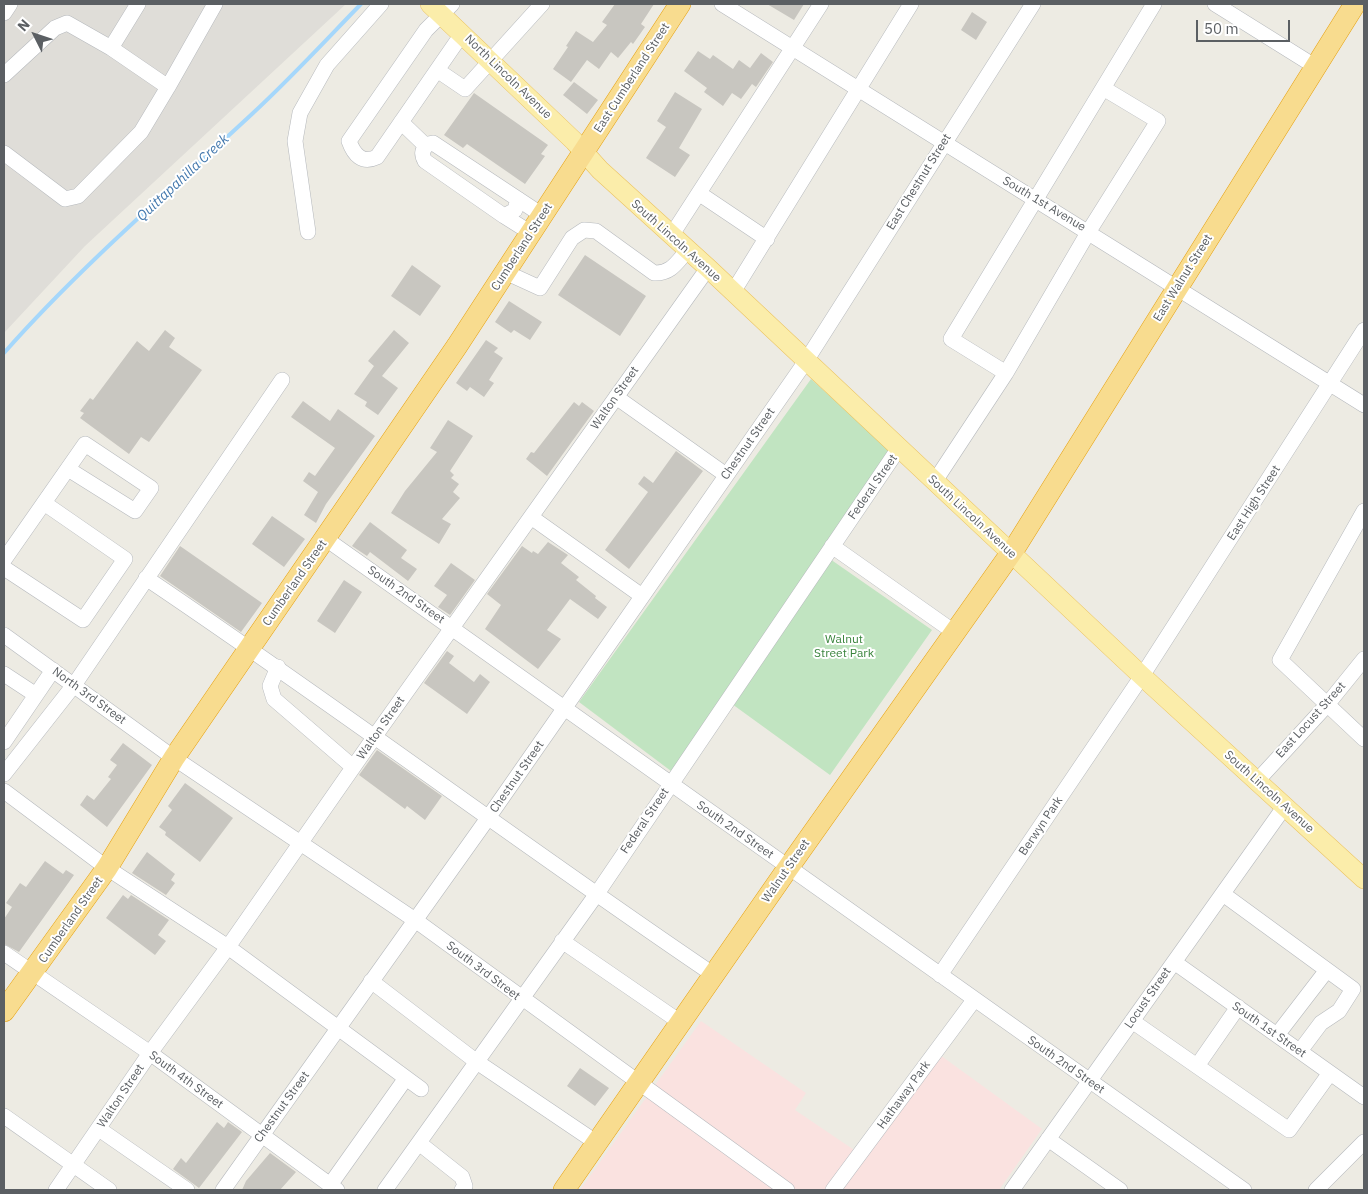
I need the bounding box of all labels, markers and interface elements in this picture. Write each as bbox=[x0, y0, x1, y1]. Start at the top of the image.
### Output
north arrow bbox=[10, 10, 60, 60]
scale bar bbox=[1198, 10, 1292, 42]
text: N bbox=[14, 15, 34, 35]
text: 50 m bbox=[1204, 19, 1239, 38]
street label: East Cumberland Street bbox=[591, 20, 673, 136]
street label: North Lincoln Avenue bbox=[462, 32, 554, 122]
water label: Quittapahilla Creek bbox=[134, 131, 232, 225]
street label: East Chestnut Street bbox=[884, 131, 954, 233]
street label: South 1st Avenue bbox=[1000, 174, 1088, 234]
street label: South Lincoln Avenue bbox=[628, 197, 724, 285]
street label: Cumberland Street bbox=[488, 200, 556, 294]
street label: East Walnut Street bbox=[1150, 232, 1216, 324]
street label: Walton Street bbox=[588, 364, 642, 432]
street label: Chestnut Street bbox=[718, 405, 778, 483]
street label: Federal Street bbox=[845, 452, 901, 522]
street label: East High Street bbox=[1224, 463, 1284, 543]
street label: South Lincoln Avenue bbox=[925, 472, 1019, 562]
street label: Cumberland Street bbox=[260, 537, 330, 629]
street label: South 2nd Street bbox=[365, 563, 447, 627]
park label: Walnut Street Park bbox=[814, 633, 874, 661]
street label: North 3rd Street bbox=[49, 664, 129, 728]
street label: East Locust Street bbox=[1273, 679, 1349, 761]
street label: Walton Street bbox=[354, 694, 408, 762]
street label: Chestnut Street bbox=[487, 738, 547, 816]
street label: South Lincoln Avenue bbox=[1221, 748, 1317, 836]
street label: Federal Street bbox=[618, 785, 672, 857]
street label: Berwyn Park bbox=[1016, 794, 1066, 858]
street label: South 2nd Street bbox=[694, 798, 776, 862]
street label: Walnut Street bbox=[759, 837, 813, 905]
street label: Cumberland Street bbox=[36, 874, 106, 966]
street label: South 3rd Street bbox=[443, 939, 523, 1003]
street label: Locust Street bbox=[1122, 965, 1174, 1031]
street label: South 1st Street bbox=[1229, 999, 1309, 1061]
street label: South 2nd Street bbox=[1025, 1033, 1107, 1097]
street label: South 4th Street bbox=[146, 1048, 226, 1112]
street label: Hathaway Park bbox=[874, 1058, 934, 1132]
street label: Walton Street bbox=[94, 1061, 148, 1131]
street label: Chestnut Street bbox=[251, 1069, 313, 1145]

